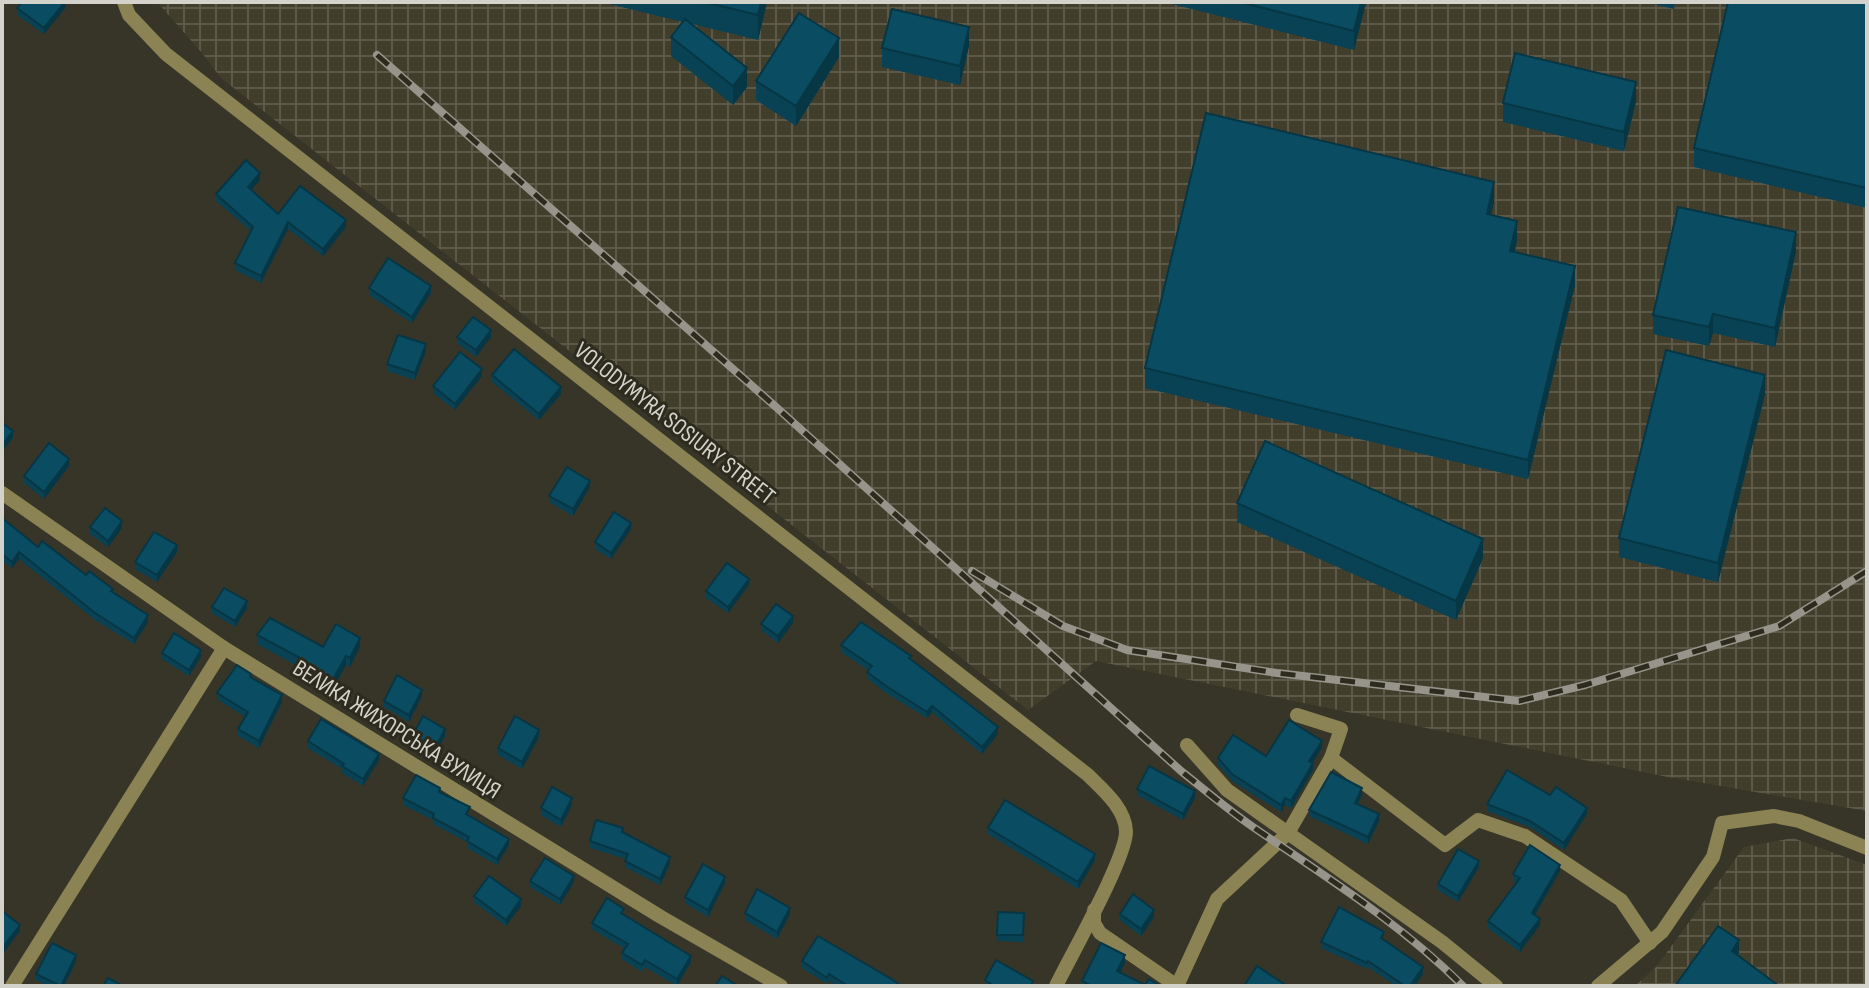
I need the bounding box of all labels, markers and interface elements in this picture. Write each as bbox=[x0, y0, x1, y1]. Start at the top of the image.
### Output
street label: VOLODYMYRA SOSIURY STREET bbox=[568, 336, 781, 511]
street label: ВЕЛИКА ЖИХОРСЬКА ВУЛИЦЯ bbox=[287, 654, 506, 805]

